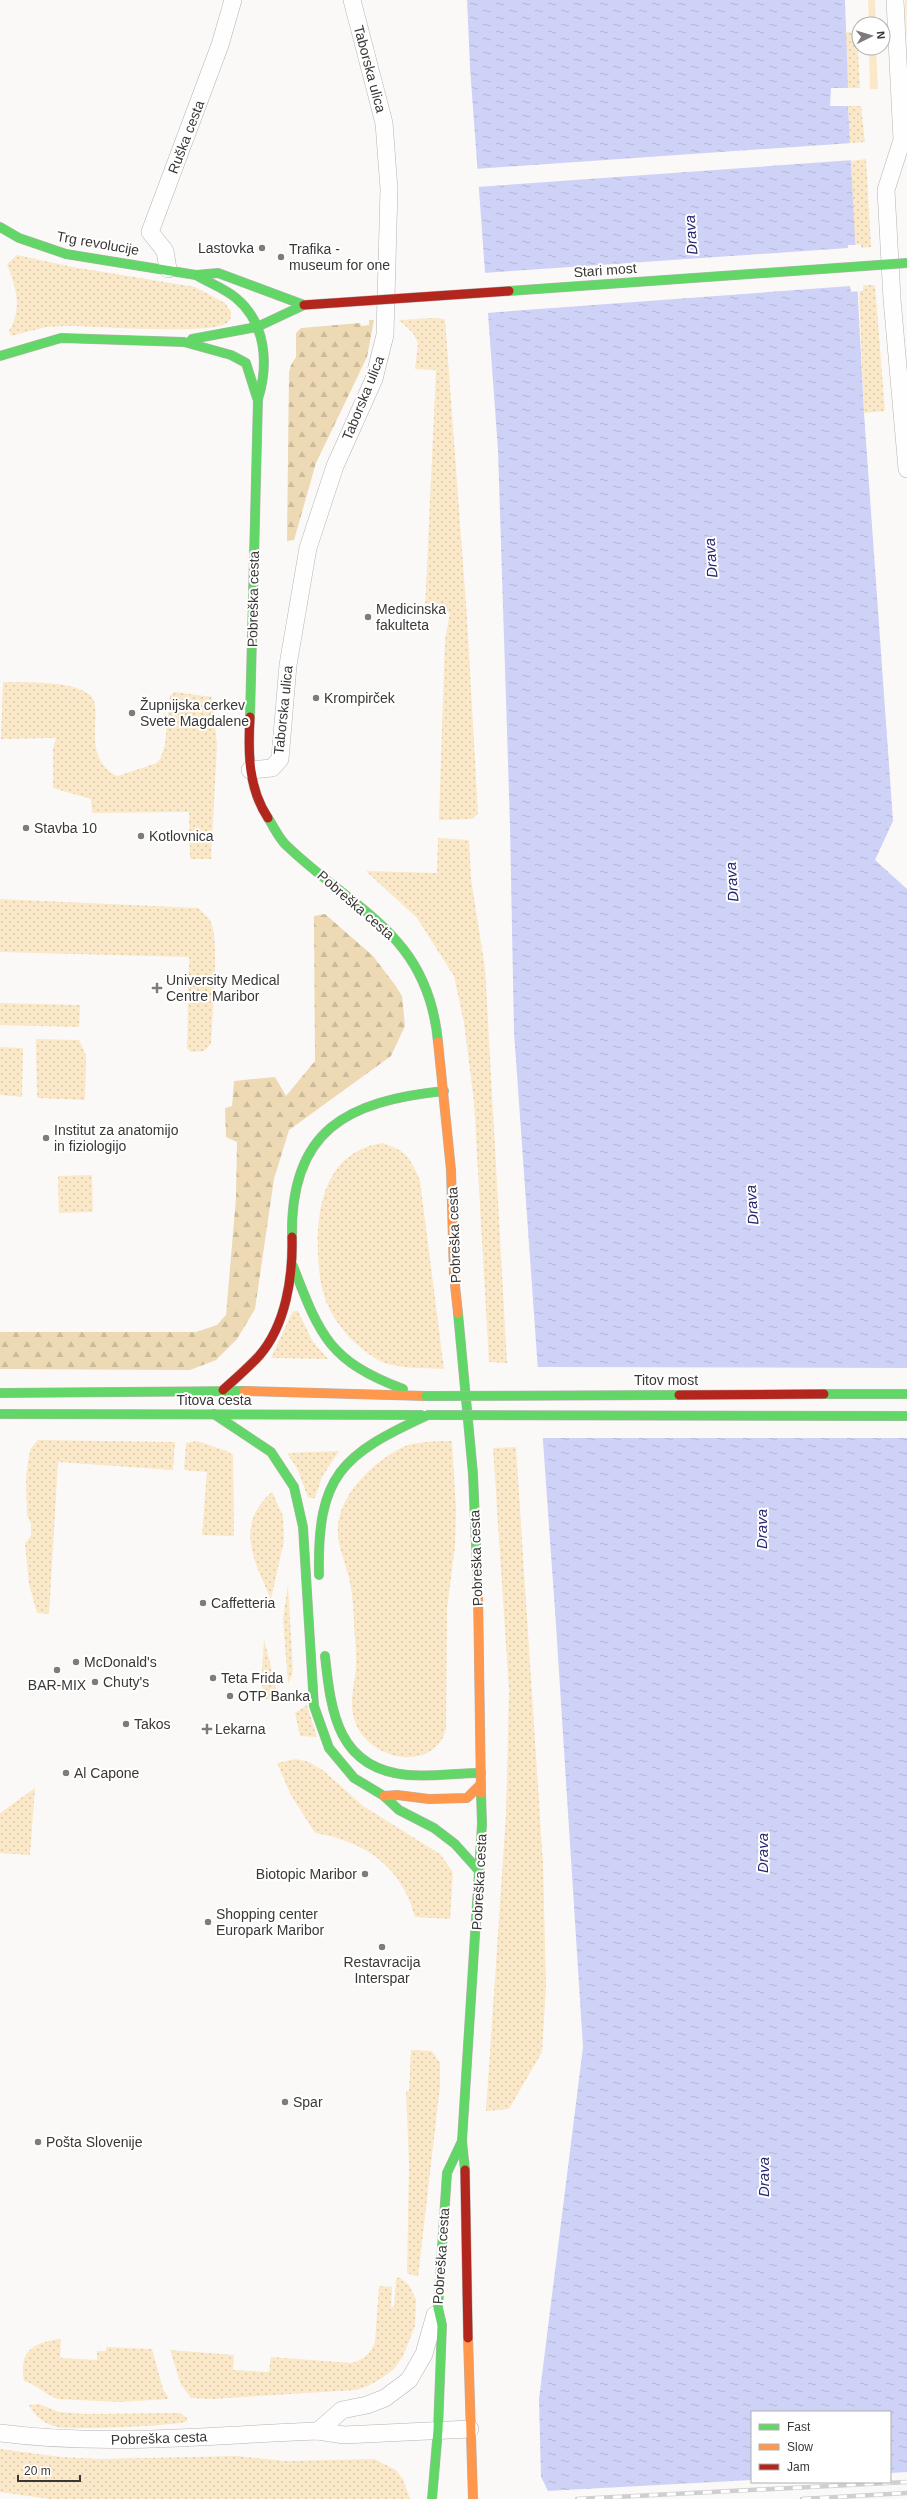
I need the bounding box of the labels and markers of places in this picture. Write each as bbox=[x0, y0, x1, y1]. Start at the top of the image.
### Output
place label: Lastovka bbox=[198, 240, 254, 256]
place label: Trafika - museum for one bbox=[289, 241, 390, 273]
marker: Lastovka bbox=[257, 243, 267, 253]
marker: Trafika - museum for one bbox=[276, 252, 286, 262]
place label: Medicinska fakulteta bbox=[376, 601, 446, 633]
marker: Medicinska fakulteta bbox=[363, 612, 373, 622]
place label: Krompirček bbox=[324, 690, 396, 706]
marker: Krompirček bbox=[311, 693, 321, 703]
place label: Župnijska cerkev Svete Magdalene bbox=[140, 697, 249, 729]
marker: Župnijska cerkev Svete Magdalene bbox=[127, 708, 137, 718]
place label: Stavba 10 bbox=[34, 820, 97, 836]
marker: Stavba 10 bbox=[21, 823, 31, 833]
place label: Kotlovnica bbox=[149, 828, 214, 844]
marker: Kotlovnica bbox=[136, 831, 146, 841]
place label: University Medical Centre Maribor bbox=[166, 972, 280, 1004]
marker: University Medical Centre Maribor bbox=[151, 982, 163, 994]
place label: Institut za anatomijo in fiziologijo bbox=[54, 1122, 179, 1154]
marker: Institut za anatomijo in fiziologijo bbox=[41, 1133, 51, 1143]
place label: Caffetteria bbox=[211, 1595, 276, 1611]
marker: Caffetteria bbox=[198, 1598, 208, 1608]
place label: McDonald's bbox=[84, 1654, 157, 1670]
marker: McDonald's bbox=[71, 1657, 81, 1667]
marker: BAR-MIX bbox=[52, 1665, 62, 1675]
place label: Teta Frida bbox=[221, 1670, 283, 1686]
marker: Teta Frida bbox=[208, 1673, 218, 1683]
place label: Chuty's bbox=[103, 1674, 149, 1690]
place label: BAR-MIX bbox=[28, 1677, 87, 1693]
marker: Chuty's bbox=[90, 1677, 100, 1687]
place label: OTP Banka bbox=[238, 1688, 310, 1704]
marker: OTP Banka bbox=[225, 1691, 235, 1701]
place label: Takos bbox=[134, 1716, 171, 1732]
marker: Takos bbox=[121, 1719, 131, 1729]
place label: Lekarna bbox=[215, 1721, 266, 1737]
marker: Lekarna bbox=[202, 1724, 212, 1734]
place label: Al Capone bbox=[74, 1765, 140, 1781]
marker: Al Capone bbox=[61, 1768, 71, 1778]
place label: Biotopic Maribor bbox=[256, 1866, 357, 1882]
marker: Biotopic Maribor bbox=[360, 1869, 370, 1879]
place label: Shopping center Europark Maribor bbox=[216, 1906, 324, 1938]
marker: Shopping center Europark Maribor bbox=[203, 1917, 213, 1927]
marker: Restavracija Interspar bbox=[377, 1942, 387, 1952]
place label: Restavracija Interspar bbox=[343, 1954, 421, 1986]
place label: Spar bbox=[293, 2094, 323, 2110]
marker: Spar bbox=[280, 2097, 290, 2107]
place label: Pošta Slovenije bbox=[46, 2134, 143, 2150]
marker: Pošta Slovenije bbox=[33, 2137, 43, 2147]

